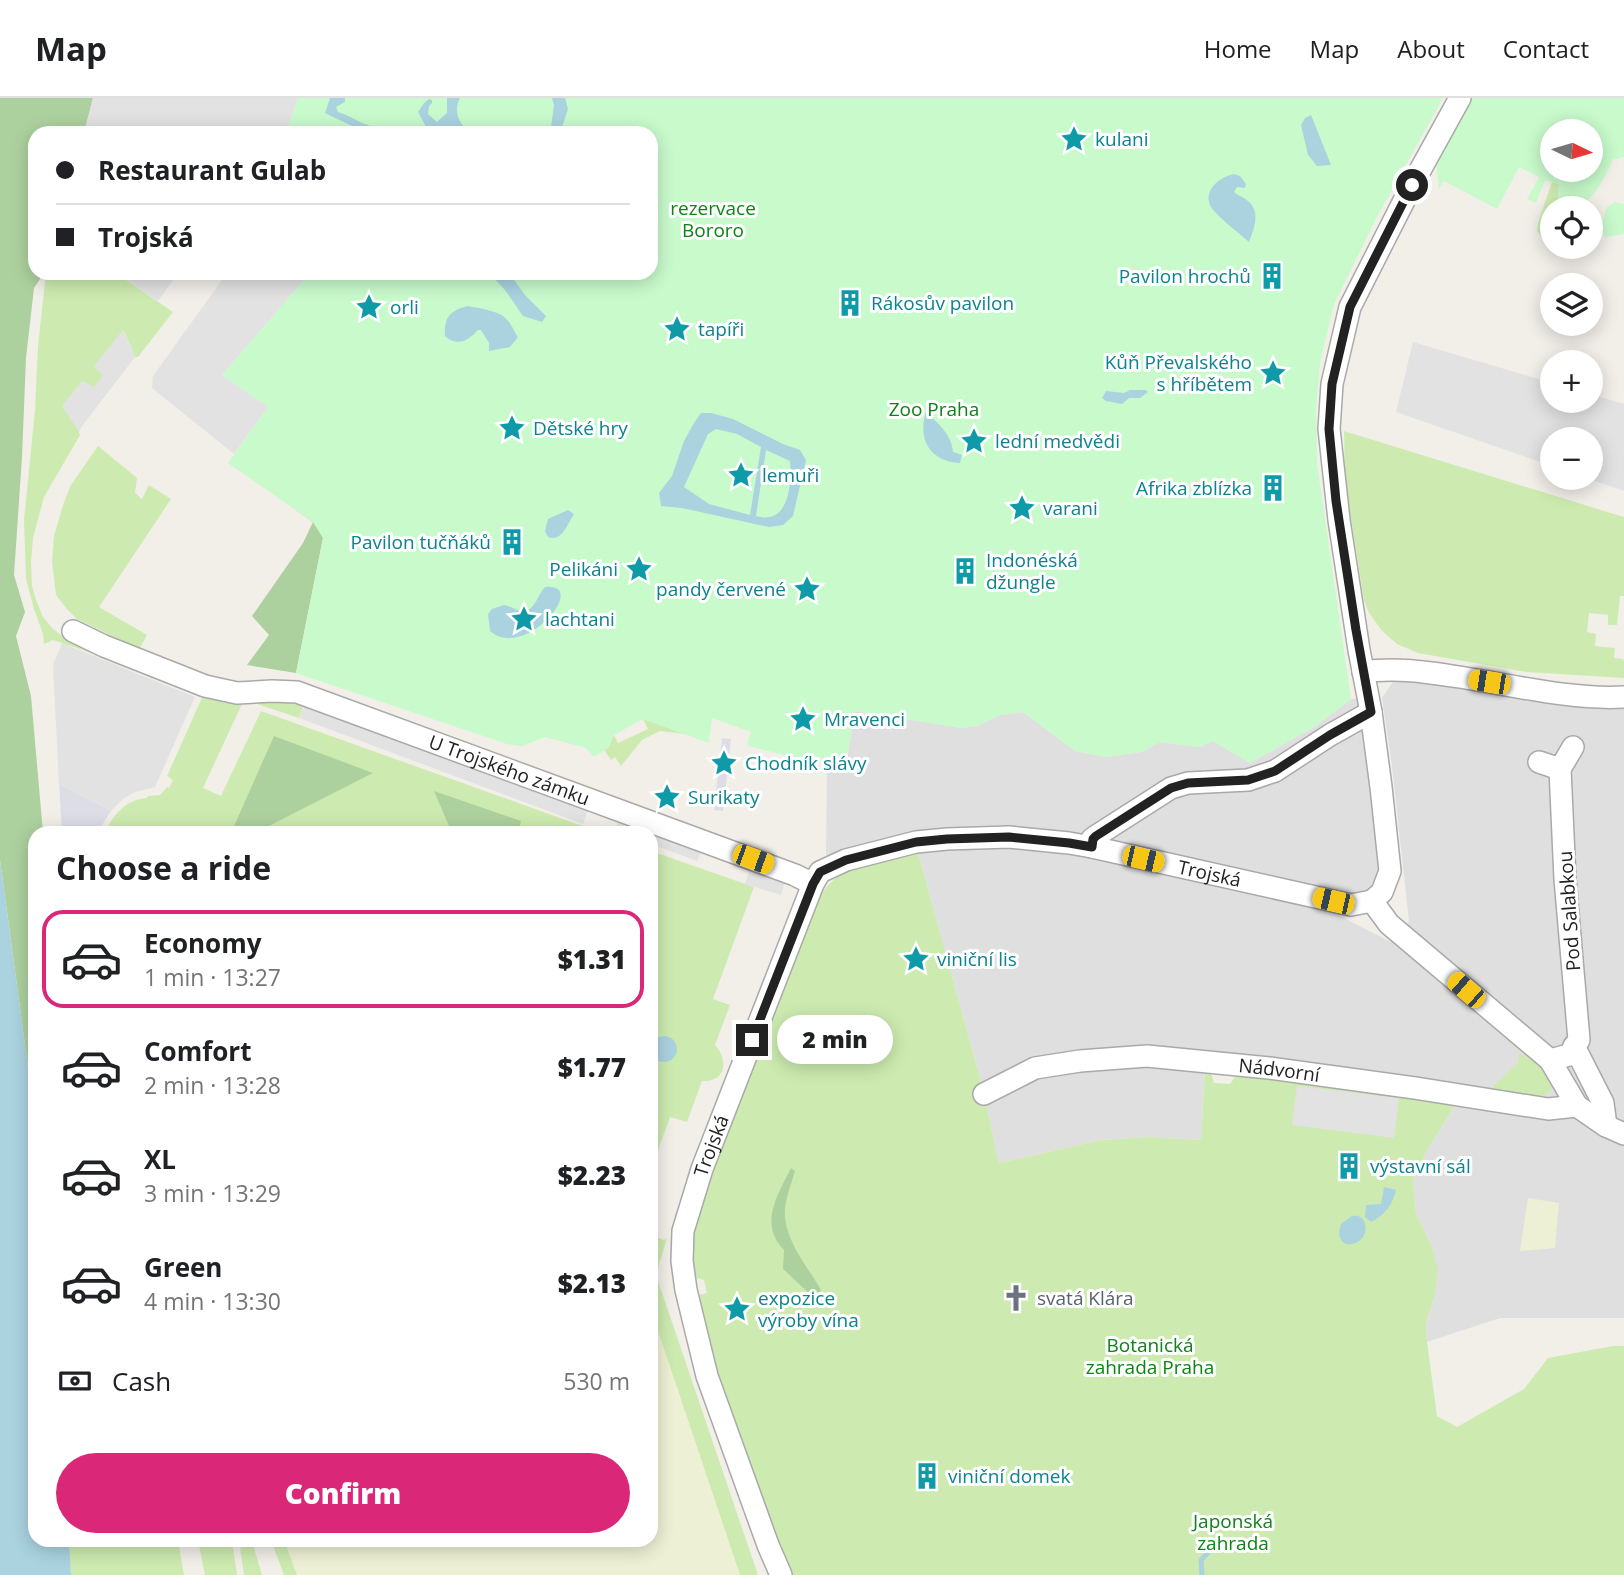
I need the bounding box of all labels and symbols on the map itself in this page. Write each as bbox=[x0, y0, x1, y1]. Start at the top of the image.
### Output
north arrow bbox=[1540, 119, 1603, 182]
place icon: kulani bbox=[1059, 124, 1089, 154]
place label: kulani bbox=[1095, 126, 1148, 152]
route start bbox=[1396, 169, 1428, 201]
park label: rezervace Bororo bbox=[670, 195, 756, 243]
building icon: Pavilon hrochů bbox=[1257, 261, 1287, 291]
place label: Pavilon hrochů bbox=[1119, 263, 1251, 289]
building icon: Rákosův pavilon bbox=[835, 288, 865, 318]
place label: Rákosův pavilon bbox=[871, 290, 1014, 316]
place icon: orli bbox=[354, 292, 384, 322]
place label: orli bbox=[390, 294, 419, 320]
place icon: tapíři bbox=[662, 314, 692, 344]
place label: tapíři bbox=[698, 316, 744, 342]
place label: Kůň Převalského s hříbětem bbox=[1105, 349, 1252, 397]
place icon: Kůň Převalského s hříbětem bbox=[1258, 358, 1288, 388]
park label: Zoo Praha bbox=[889, 396, 979, 422]
place icon: Dětské hry bbox=[497, 413, 527, 443]
place label: Dětské hry bbox=[533, 415, 628, 441]
place icon: lední medvědi bbox=[959, 426, 989, 456]
place label: lední medvědi bbox=[995, 428, 1120, 454]
place icon: lemuři bbox=[726, 460, 756, 490]
place label: lemuři bbox=[762, 462, 819, 488]
building icon: Afrika zblízka bbox=[1258, 473, 1288, 503]
place label: Afrika zblízka bbox=[1136, 475, 1252, 501]
place icon: varani bbox=[1007, 493, 1037, 523]
place label: varani bbox=[1043, 495, 1098, 521]
building icon: Pavilon tučňáků bbox=[497, 527, 527, 557]
place label: Pavilon tučňáků bbox=[351, 529, 491, 555]
place label: Indonéská džungle bbox=[986, 547, 1078, 595]
place icon: Pelikáni bbox=[624, 554, 654, 584]
place label: Pelikáni bbox=[549, 556, 618, 582]
building icon: Indonéská džungle bbox=[950, 556, 980, 586]
place icon: pandy červené bbox=[792, 574, 822, 604]
place label: pandy červené bbox=[656, 576, 786, 602]
place icon: lachtani bbox=[509, 604, 539, 634]
place label: lachtani bbox=[545, 606, 615, 632]
car bbox=[1467, 668, 1512, 696]
place icon: Mravenci bbox=[788, 704, 818, 734]
place label: Mravenci bbox=[824, 706, 905, 732]
street label: U Trojského zámku bbox=[425, 729, 593, 811]
place icon: Chodník slávy bbox=[709, 748, 739, 778]
place label: Chodník slávy bbox=[745, 750, 867, 776]
place icon: Surikaty bbox=[652, 782, 682, 812]
place label: Surikaty bbox=[688, 784, 760, 810]
car bbox=[730, 842, 777, 876]
car bbox=[1121, 844, 1166, 874]
street label: Pod Salabkou bbox=[1552, 850, 1586, 972]
street label: Trojská bbox=[1175, 854, 1244, 893]
car bbox=[1311, 886, 1356, 916]
place icon: viniční lis bbox=[901, 944, 931, 974]
place label: viniční lis bbox=[937, 946, 1017, 972]
car bbox=[1444, 968, 1489, 1012]
callout: 2 min bbox=[776, 1016, 892, 1065]
route end bbox=[736, 1024, 768, 1056]
street label: Nádvorní bbox=[1237, 1052, 1323, 1088]
street label: Trojská bbox=[687, 1111, 735, 1180]
building icon: výstavní sál bbox=[1334, 1151, 1364, 1181]
place label: výstavní sál bbox=[1370, 1153, 1471, 1179]
church icon: svatá Klára bbox=[1001, 1283, 1031, 1313]
place label: expozice výroby vína bbox=[758, 1285, 859, 1333]
place label: svatá Klára bbox=[1037, 1285, 1134, 1311]
place icon: expozice výroby vína bbox=[722, 1294, 752, 1324]
park label: Botanická zahrada Praha bbox=[1086, 1332, 1214, 1380]
building icon: viniční domek bbox=[912, 1461, 942, 1491]
place label: viniční domek bbox=[948, 1463, 1071, 1489]
park label: Japonská zahrada bbox=[1191, 1508, 1273, 1556]

